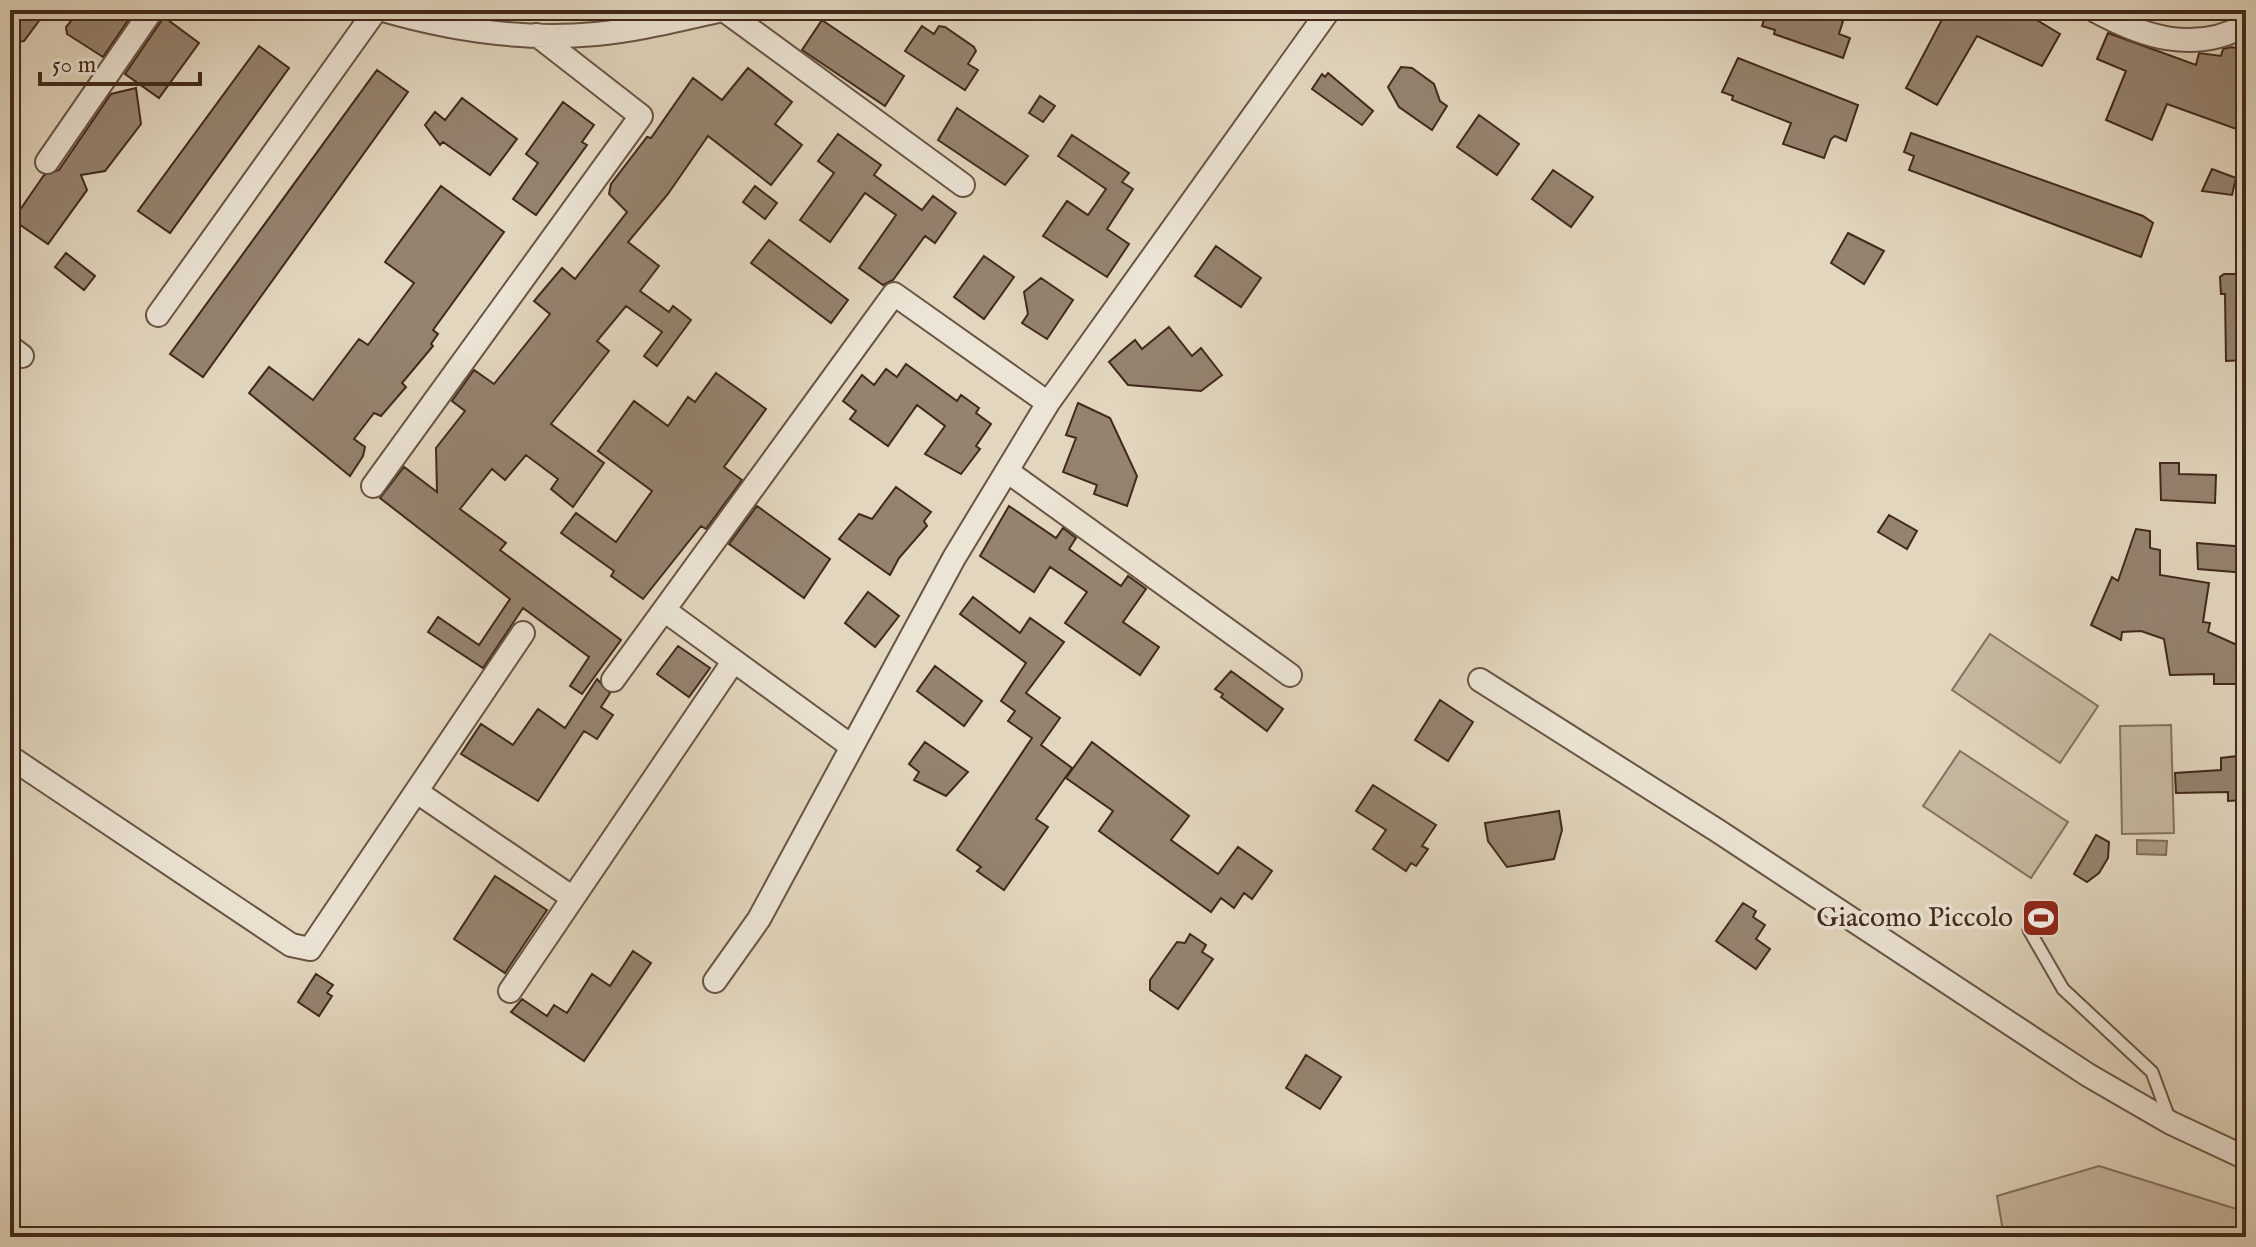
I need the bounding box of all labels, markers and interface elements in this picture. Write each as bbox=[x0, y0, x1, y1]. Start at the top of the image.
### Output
scale bar bbox=[40, 36, 200, 86]
text: 50 m bbox=[52, 50, 96, 81]
sports icon: Giacomo Piccolo bbox=[2020, 897, 2062, 939]
place label: Giacomo Piccolo bbox=[1816, 901, 2013, 936]

